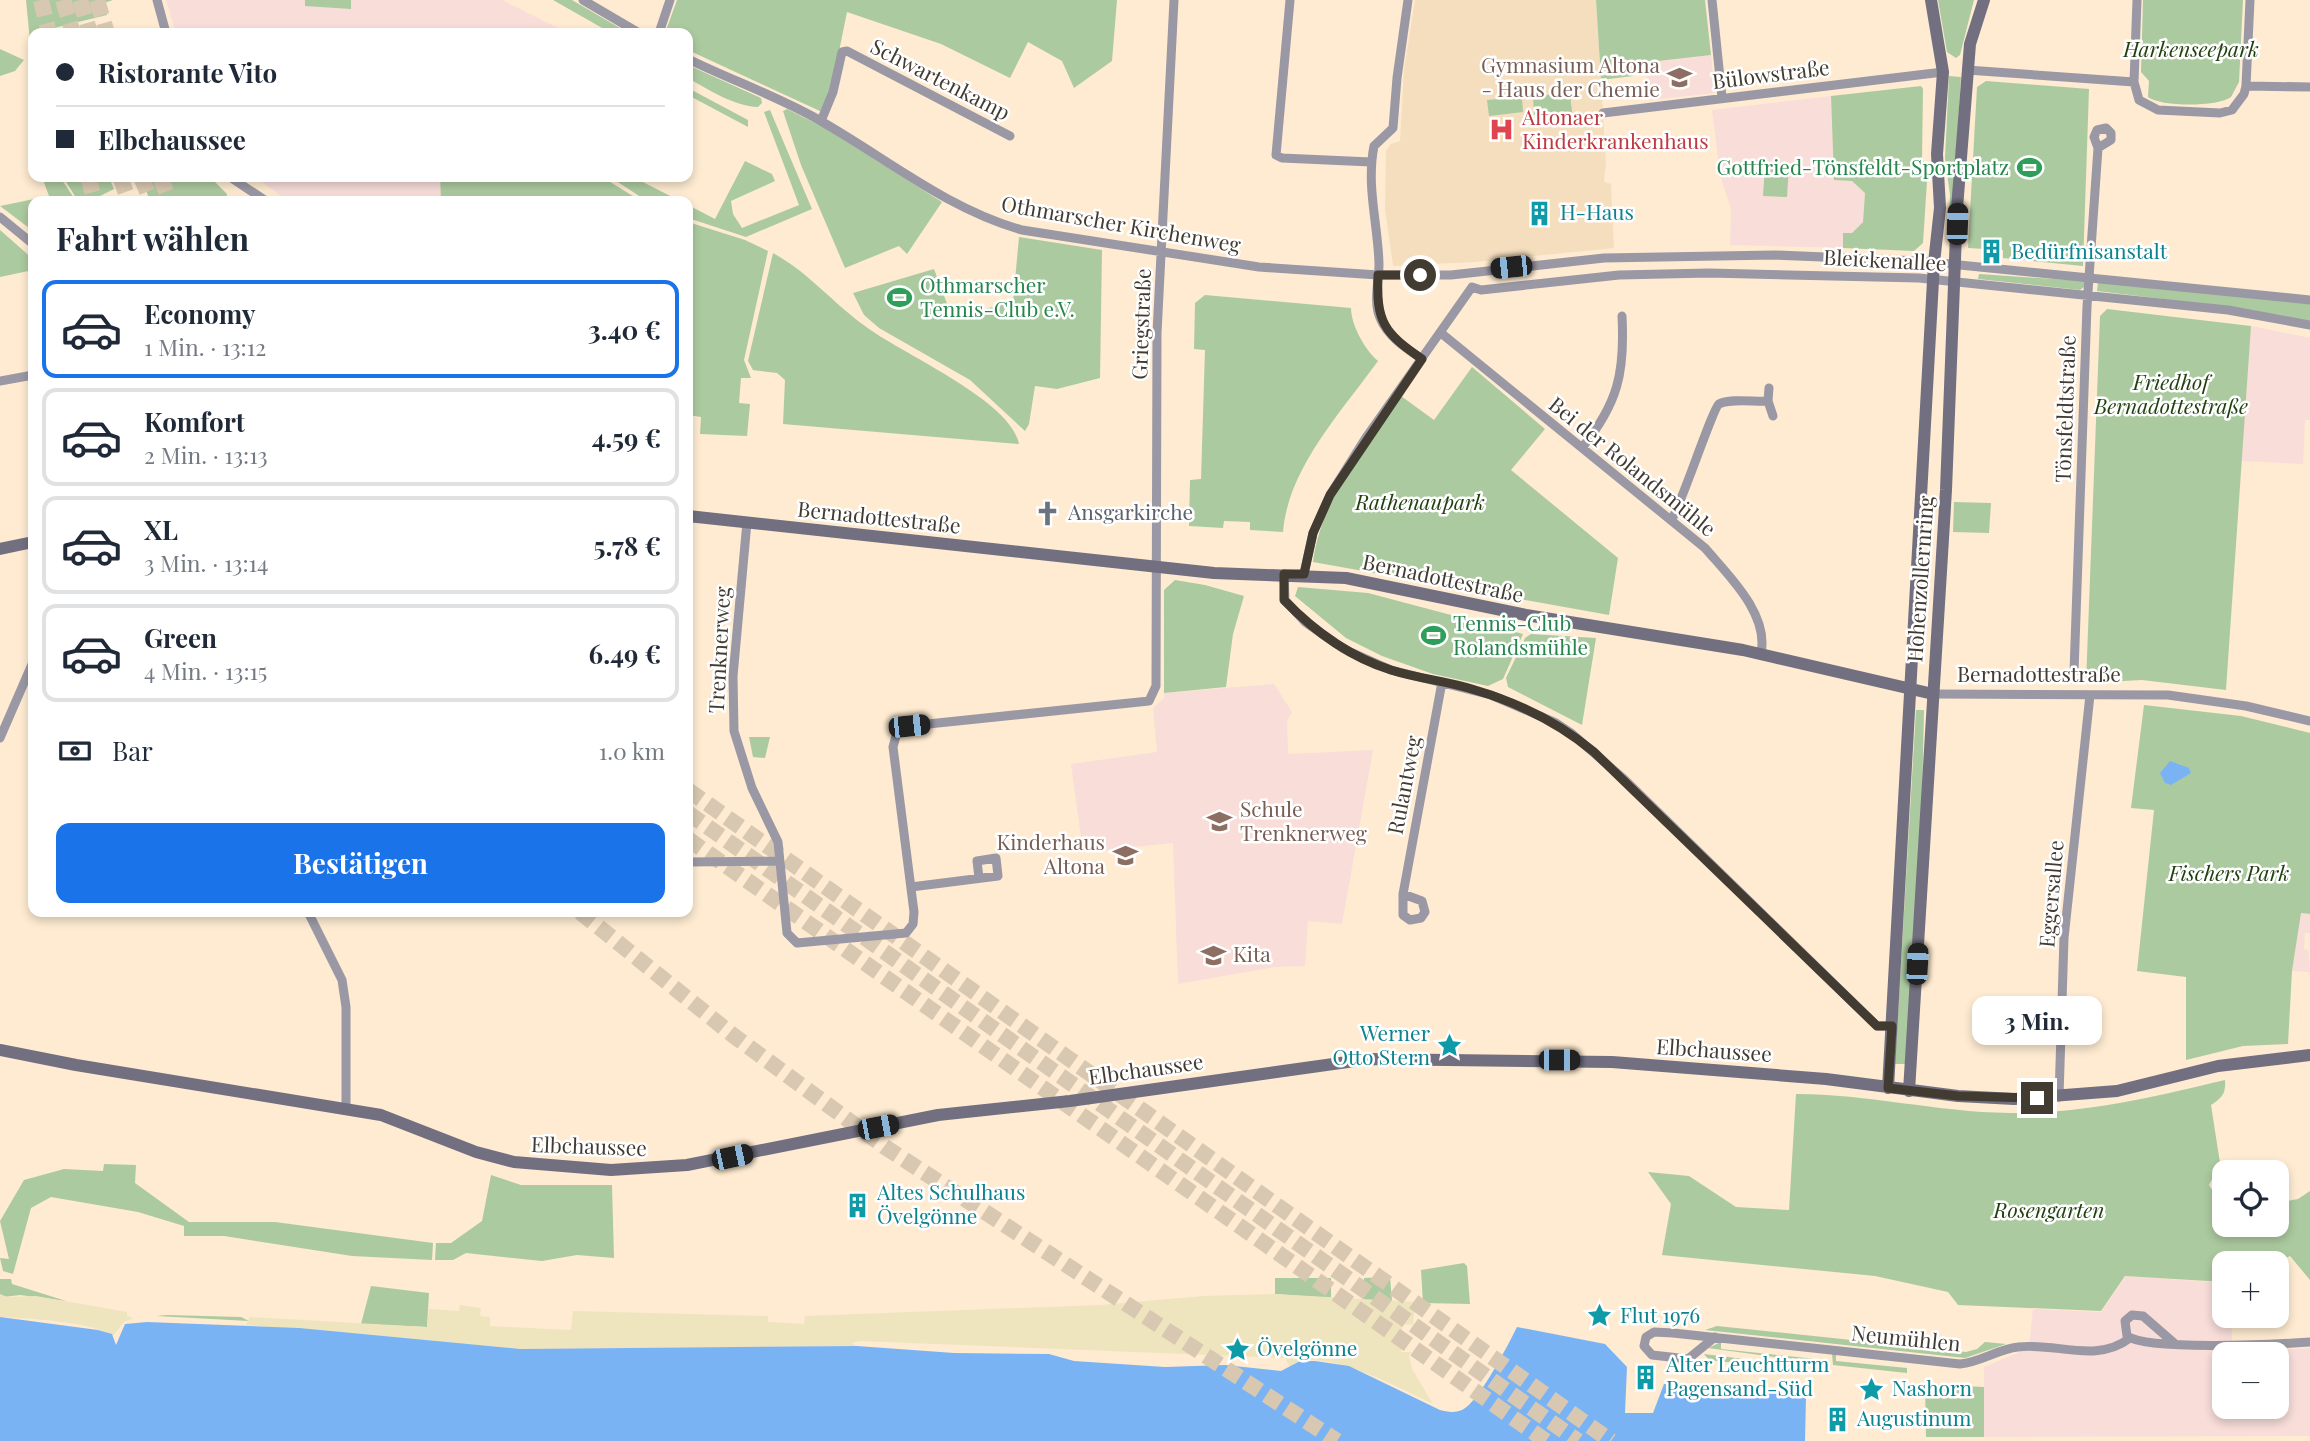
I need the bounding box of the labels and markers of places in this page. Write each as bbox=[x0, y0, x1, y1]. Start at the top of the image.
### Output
place label: Gymnasium Altona - Haus der Chemie bbox=[1481, 50, 1661, 102]
school or university icon: Gymnasium Altona - Haus der Chemie bbox=[1666, 64, 1694, 92]
place label: Altonaer Kinderkrankenhaus bbox=[1521, 102, 1709, 154]
hospital icon: Altonaer Kinderkrankenhaus bbox=[1488, 116, 1516, 144]
place label: Gottfried-Tönsfeldt-Sportplatz bbox=[1717, 152, 2009, 180]
sports icon: Gottfried-Tönsfeldt-Sportplatz bbox=[2015, 154, 2043, 182]
place label: H-Haus bbox=[1560, 197, 1634, 225]
building icon: H-Haus bbox=[1526, 199, 1554, 227]
place label: Bedürfnisanstalt bbox=[2011, 236, 2168, 264]
building icon: Bedürfnisanstalt bbox=[1977, 238, 2005, 266]
place label: Othmarscher Tennis-Club e.V. bbox=[920, 270, 1075, 322]
sports icon: Othmarscher Tennis-Club e.V. bbox=[886, 284, 914, 312]
place label: Ansgarkirche bbox=[1067, 497, 1193, 525]
church icon: Ansgarkirche bbox=[1034, 499, 1062, 527]
place label: Tennis-Club Rolandsmühle bbox=[1453, 608, 1588, 660]
sports icon: Tennis-Club Rolandsmühle bbox=[1419, 622, 1447, 650]
place label: Schule Trenknerweg bbox=[1240, 794, 1367, 846]
school or university icon: Schule Trenknerweg bbox=[1206, 808, 1234, 836]
place label: Kinderhaus Altona bbox=[996, 827, 1106, 879]
school or university icon: Kinderhaus Altona bbox=[1111, 841, 1139, 869]
place label: Kita bbox=[1233, 939, 1271, 967]
school or university icon: Kita bbox=[1199, 941, 1227, 969]
place label: Werner Otto Stern bbox=[1332, 1018, 1431, 1070]
place icon: Werner Otto Stern bbox=[1436, 1032, 1464, 1060]
place label: Altes Schulhaus Övelgönne bbox=[876, 1177, 1025, 1229]
building icon: Altes Schulhaus Övelgönne bbox=[843, 1191, 871, 1219]
place label: Flut 1976 bbox=[1620, 1300, 1700, 1328]
place icon: Flut 1976 bbox=[1586, 1302, 1614, 1330]
place label: Övelgönne bbox=[1257, 1333, 1357, 1361]
place icon: Övelgönne bbox=[1223, 1335, 1251, 1363]
place label: Alter Leuchtturm Pagensand-Süd bbox=[1665, 1349, 1830, 1401]
building icon: Alter Leuchtturm Pagensand-Süd bbox=[1632, 1363, 1660, 1391]
place label: Nashorn bbox=[1892, 1373, 1972, 1401]
place icon: Nashorn bbox=[1858, 1375, 1886, 1403]
place label: Augustinum bbox=[1856, 1403, 1972, 1431]
building icon: Augustinum bbox=[1823, 1405, 1851, 1433]

